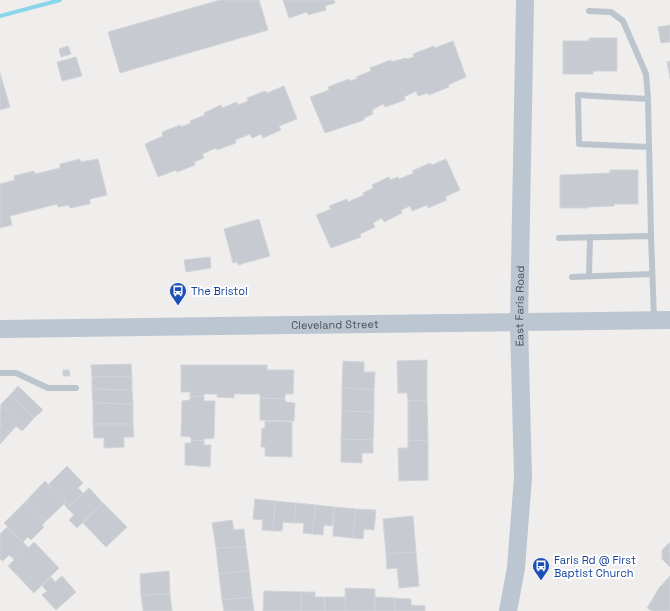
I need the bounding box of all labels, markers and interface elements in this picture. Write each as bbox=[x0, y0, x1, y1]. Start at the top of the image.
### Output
street label: East Faris Road bbox=[512, 266, 527, 347]
bus stop icon: The Bristol bbox=[168, 281, 188, 306]
place label: The Bristol bbox=[191, 284, 248, 298]
street label: Cleveland Street bbox=[291, 317, 379, 332]
place label: Faris Rd @ First Baptist Church bbox=[554, 553, 636, 580]
bus stop icon: Faris Rd @ First Baptist Church bbox=[531, 556, 551, 581]

